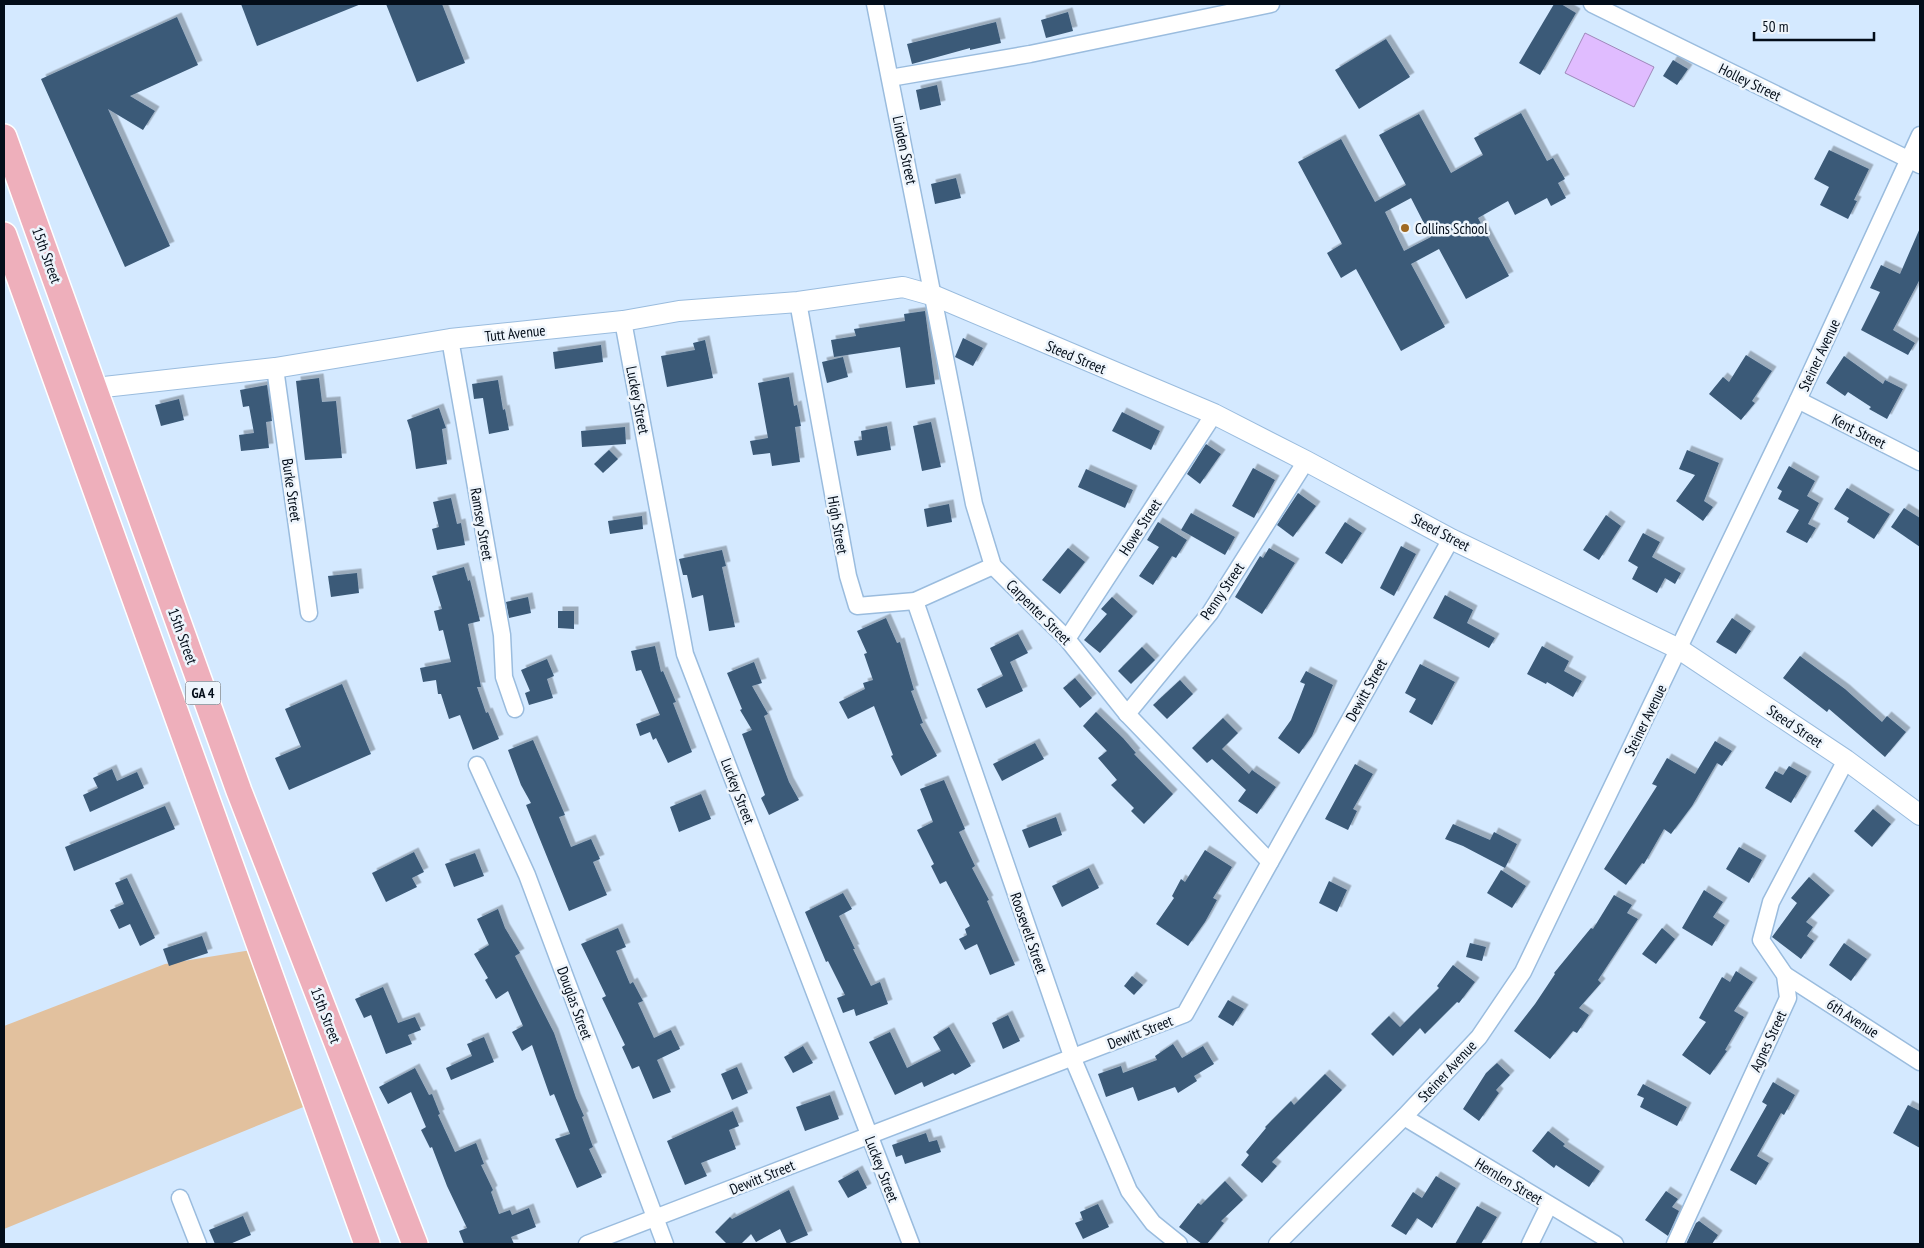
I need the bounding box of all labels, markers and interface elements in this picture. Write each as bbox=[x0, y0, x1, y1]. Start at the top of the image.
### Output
scale bar bbox=[1754, 10, 1874, 42]
text: 50 m bbox=[1762, 17, 1788, 36]
street label: Holley Street bbox=[1716, 59, 1784, 105]
street label: Linden Street bbox=[888, 114, 922, 186]
place label: Collins School bbox=[1415, 219, 1488, 238]
marker: Collins School bbox=[1399, 222, 1411, 234]
street label: 15th Street bbox=[28, 224, 66, 286]
street label: Steiner Avenue bbox=[1794, 316, 1844, 394]
street label: Tutt Avenue bbox=[484, 320, 546, 346]
street label: Steed Street bbox=[1043, 336, 1109, 378]
street label: Luckey Street bbox=[622, 364, 654, 436]
street label: Kent Street bbox=[1829, 409, 1889, 453]
street label: Burke Street bbox=[278, 457, 306, 523]
street label: Ramsey Street bbox=[466, 486, 498, 562]
street label: High Street bbox=[824, 494, 852, 556]
street label: Howe Street bbox=[1115, 495, 1165, 559]
street label: Steed Street bbox=[1409, 509, 1473, 555]
street label: Penny Street bbox=[1196, 559, 1248, 623]
street label: Carpenter Street bbox=[1002, 575, 1076, 649]
street label: 15th Street bbox=[164, 605, 202, 667]
street label: Dewitt Street bbox=[1341, 655, 1391, 725]
road number: GA 4 bbox=[186, 681, 220, 704]
street label: Steiner Avenue bbox=[1619, 681, 1671, 759]
street label: Steed Street bbox=[1763, 700, 1827, 752]
street label: Luckey Street bbox=[717, 755, 759, 827]
street label: Roosevelt Street bbox=[1006, 890, 1052, 976]
street label: Douglas Street bbox=[553, 964, 597, 1042]
street label: 15th Street bbox=[307, 984, 345, 1046]
street label: 6th Avenue bbox=[1823, 994, 1883, 1042]
street label: Agnes Street bbox=[1746, 1007, 1790, 1075]
street label: Dewitt Street bbox=[1105, 1011, 1175, 1053]
street label: Steiner Avenue bbox=[1414, 1036, 1480, 1106]
street label: Luckey Street bbox=[861, 1133, 903, 1205]
street label: Hernlen Street bbox=[1472, 1153, 1546, 1209]
street label: Dewitt Street bbox=[727, 1155, 797, 1199]

